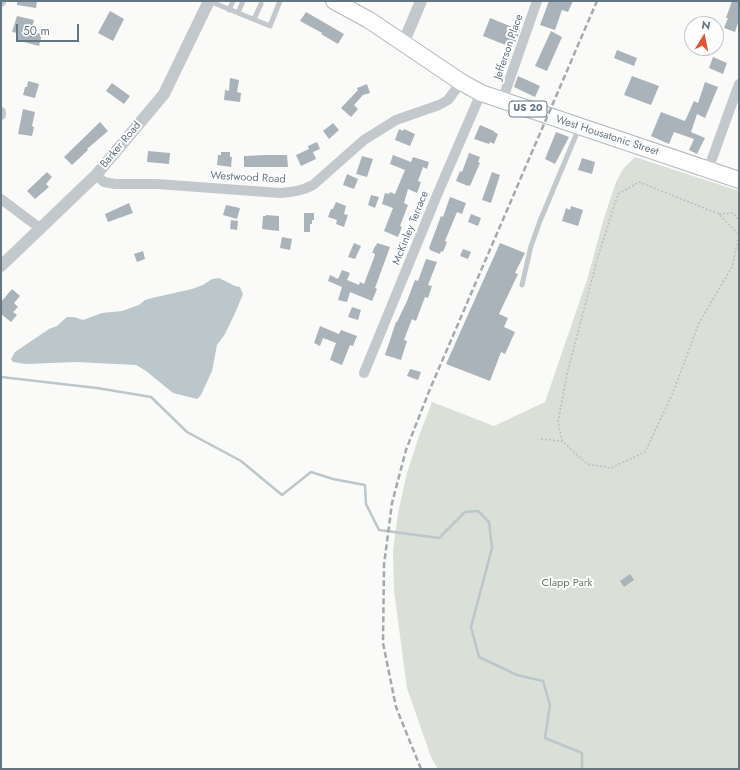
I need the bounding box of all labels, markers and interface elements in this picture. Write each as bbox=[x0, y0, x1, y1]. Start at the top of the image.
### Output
street label: Jefferson Place bbox=[492, 13, 526, 81]
scale bar bbox=[18, 16, 81, 42]
north arrow bbox=[684, 16, 724, 56]
text: N bbox=[700, 17, 712, 34]
text: 50 m bbox=[23, 22, 50, 40]
road number: US 20 bbox=[509, 101, 547, 117]
street label: West Housatonic Street bbox=[554, 113, 660, 159]
street label: Barker Road bbox=[98, 119, 144, 171]
street label: Westwood Road bbox=[210, 169, 286, 187]
street label: McKinley Terrace bbox=[390, 189, 432, 267]
park label: Clapp Park bbox=[542, 576, 592, 590]

